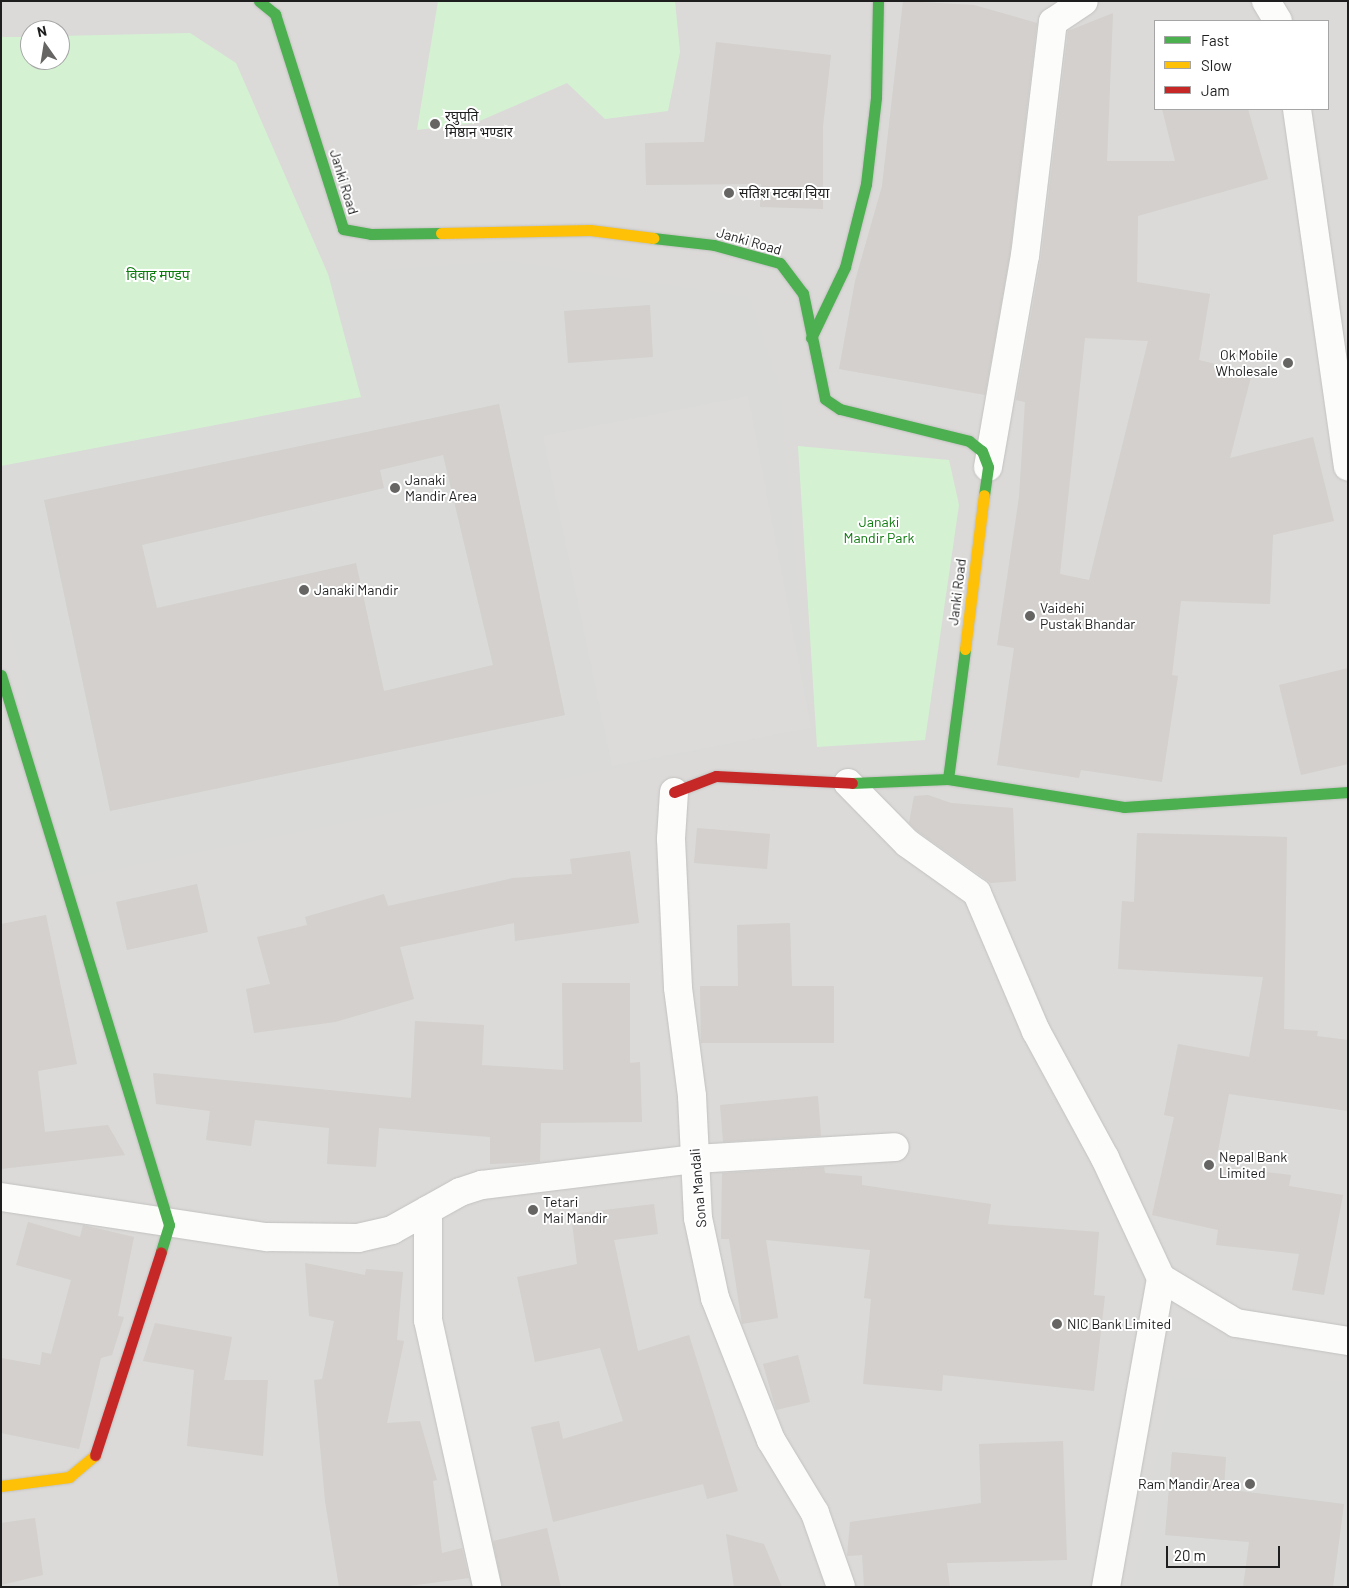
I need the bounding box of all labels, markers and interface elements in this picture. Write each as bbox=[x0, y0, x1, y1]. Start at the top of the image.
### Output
north arrow bbox=[20, 20, 70, 70]
legend bbox=[1154, 20, 1329, 110]
text: N bbox=[35, 22, 48, 40]
text: Fast bbox=[1201, 31, 1229, 49]
text: Slow bbox=[1201, 56, 1232, 74]
text: Jam bbox=[1201, 81, 1230, 99]
place label: रघुपति मिष्ठान भण्डार bbox=[445, 108, 513, 140]
marker: रघुपति मिष्ठान भण्डार bbox=[429, 118, 441, 130]
street label: Janki Road bbox=[326, 147, 362, 217]
place label: सतिश मटका चिया bbox=[739, 185, 829, 201]
marker: सतिश मटका चिया bbox=[723, 187, 735, 199]
street label: Janki Road bbox=[714, 224, 784, 258]
park label: विवाह मण्डप bbox=[126, 267, 190, 283]
place label: Ok Mobile Wholesale bbox=[1216, 347, 1278, 380]
marker: Ok Mobile Wholesale bbox=[1282, 357, 1294, 369]
place label: Janaki Mandir Area bbox=[405, 472, 477, 504]
marker: Janaki Mandir Area bbox=[389, 482, 401, 494]
park label: Janaki Mandir Park bbox=[843, 514, 915, 546]
street label: Janki Road bbox=[945, 558, 969, 626]
place label: Janaki Mandir bbox=[314, 582, 398, 598]
marker: Janaki Mandir bbox=[298, 584, 310, 596]
place label: Vaidehi Pustak Bhandar bbox=[1040, 600, 1135, 632]
marker: Vaidehi Pustak Bhandar bbox=[1024, 610, 1036, 622]
street label: Sona Mandali bbox=[686, 1148, 710, 1228]
place label: Nepal Bank Limited bbox=[1219, 1149, 1287, 1182]
marker: Nepal Bank Limited bbox=[1203, 1159, 1215, 1171]
place label: Tetari Mai Mandir bbox=[543, 1194, 607, 1226]
marker: Tetari Mai Mandir bbox=[527, 1204, 539, 1216]
place label: NIC Bank Limited bbox=[1067, 1316, 1171, 1332]
marker: NIC Bank Limited bbox=[1051, 1318, 1063, 1330]
place label: Ram Mandir Area bbox=[1138, 1476, 1240, 1492]
marker: Ram Mandir Area bbox=[1244, 1478, 1256, 1490]
scale bar bbox=[1169, 1536, 1283, 1568]
text: 20 m bbox=[1174, 1546, 1206, 1564]

